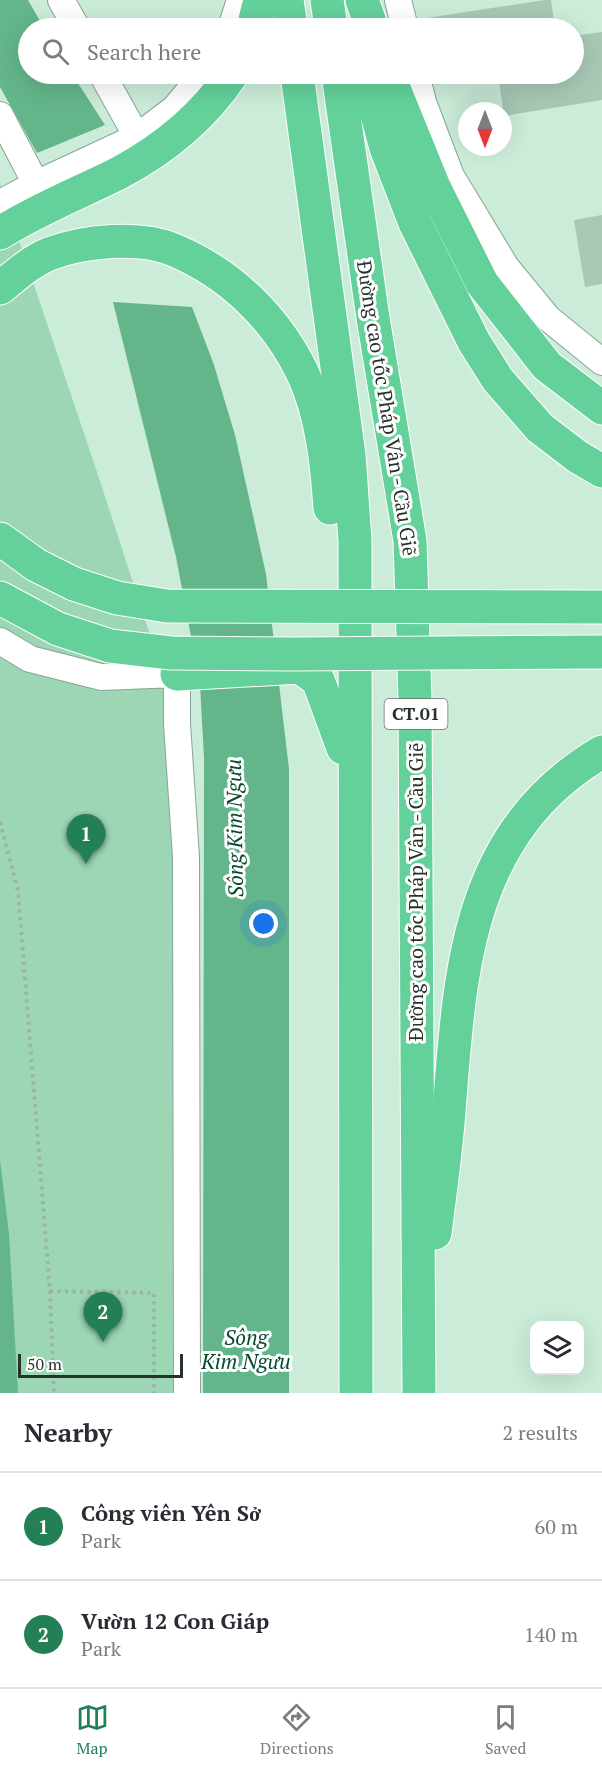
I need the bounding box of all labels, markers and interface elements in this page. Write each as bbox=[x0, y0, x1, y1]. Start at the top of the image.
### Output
search box bbox=[18, 18, 584, 84]
icon: search bbox=[39, 35, 72, 68]
text: Search here bbox=[87, 37, 201, 66]
north arrow bbox=[458, 102, 512, 156]
street label: Đường cao tốc Pháp Vân - Cầu Giẽ bbox=[351, 258, 424, 558]
road number: CT.01 bbox=[384, 699, 448, 729]
street label: Đường cao tốc Pháp Vân - Cầu Giẽ bbox=[402, 743, 429, 1041]
water label: Sông Kim Ngưu bbox=[219, 759, 249, 897]
pin: 1 bbox=[66, 814, 106, 864]
your location bbox=[249, 909, 278, 938]
pin: 2 bbox=[84, 1292, 122, 1342]
map controls bbox=[530, 1321, 584, 1375]
button: layers bbox=[530, 1321, 584, 1375]
water label: Sông Kim Ngưu bbox=[200, 1323, 291, 1375]
scale bar bbox=[18, 1351, 183, 1378]
text: 50 m bbox=[27, 1353, 62, 1375]
text: Nearby bbox=[24, 1415, 112, 1449]
text: 2 results bbox=[503, 1419, 578, 1446]
text: Công viên Yên Sở bbox=[81, 1498, 261, 1527]
text: 1 bbox=[38, 1513, 49, 1540]
text: 60 m bbox=[535, 1513, 578, 1540]
text: Park bbox=[81, 1527, 121, 1554]
text: Vườn 12 Con Giáp bbox=[81, 1606, 269, 1635]
text: 2 bbox=[38, 1621, 49, 1648]
text: 140 m bbox=[524, 1621, 578, 1648]
text: Park bbox=[81, 1635, 121, 1662]
tab: Map bbox=[76, 1701, 109, 1759]
tab: Directions bbox=[260, 1701, 334, 1759]
tab: Saved bbox=[485, 1701, 526, 1759]

